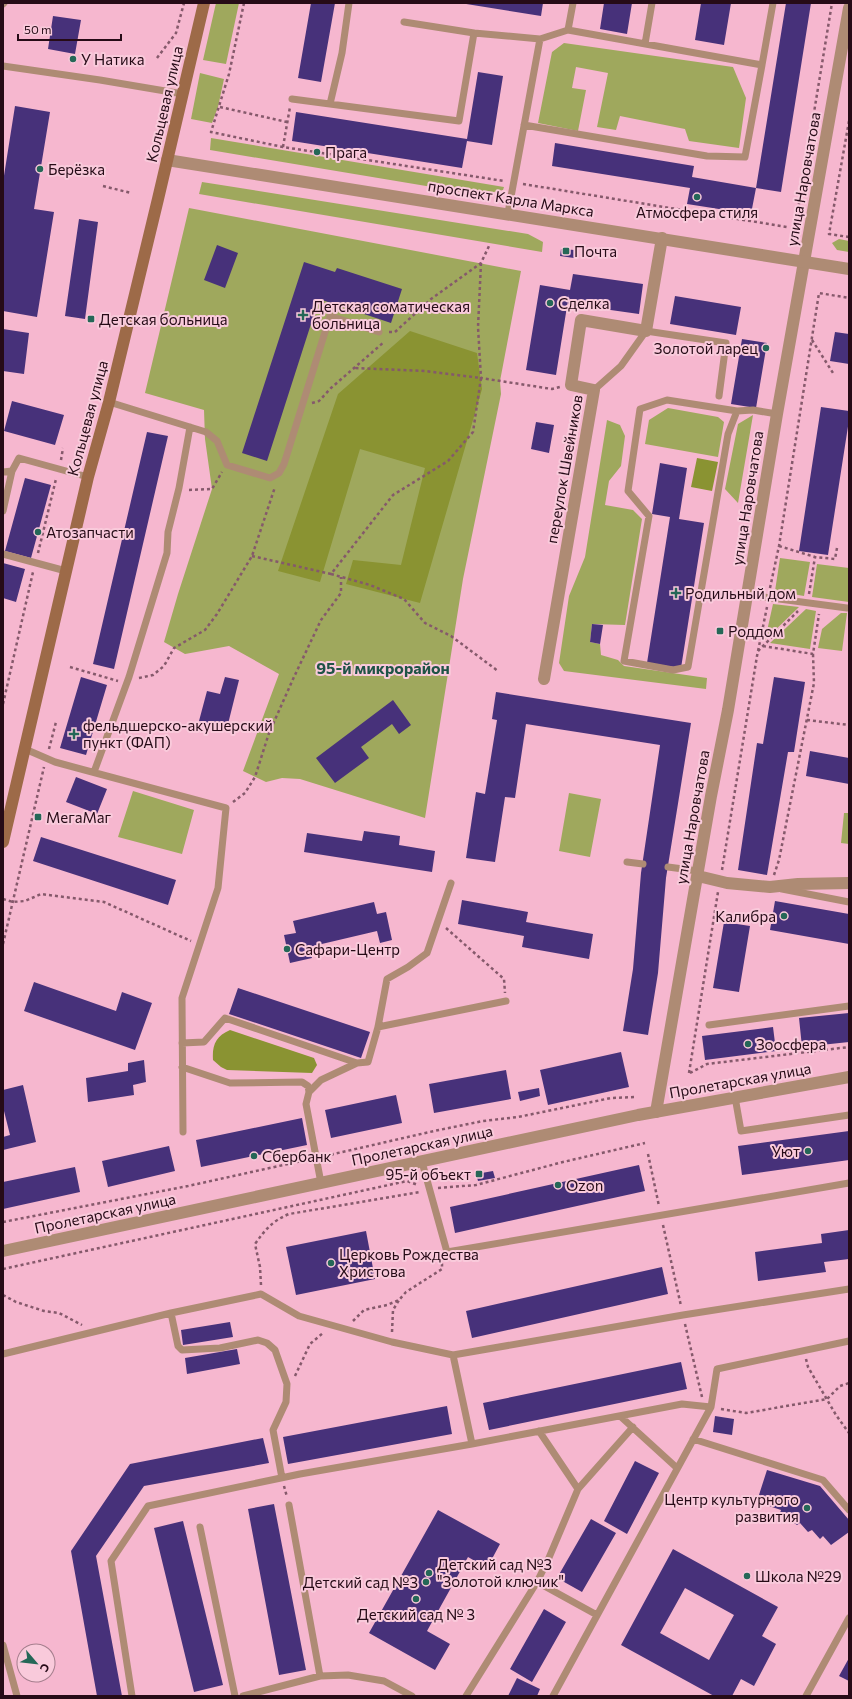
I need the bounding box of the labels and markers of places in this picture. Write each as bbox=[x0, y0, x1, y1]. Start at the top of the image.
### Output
place label: У Натика bbox=[81, 50, 145, 68]
marker: У Натика bbox=[68, 54, 78, 64]
place label: Прага bbox=[325, 143, 367, 161]
marker: Прага bbox=[312, 147, 322, 157]
place label: Берёзка bbox=[48, 160, 105, 178]
marker: Берёзка bbox=[35, 164, 45, 174]
marker: Атмосфера стиля bbox=[692, 192, 702, 202]
place label: Атмосфера стиля bbox=[636, 203, 758, 221]
place label: Почта bbox=[574, 242, 617, 260]
marker: Почта bbox=[561, 246, 571, 256]
place label: Сделка bbox=[558, 294, 609, 312]
place label: Детская соматическая больница bbox=[312, 297, 470, 332]
marker: Сделка bbox=[545, 298, 555, 308]
marker: Детская соматическая больница bbox=[297, 309, 309, 321]
place label: Детская больница bbox=[99, 310, 228, 328]
marker: Детская больница bbox=[86, 314, 96, 324]
place label: Золотой ларец bbox=[654, 339, 758, 357]
marker: Золотой ларец bbox=[761, 343, 771, 353]
place label: Атозапчасти bbox=[46, 523, 134, 541]
marker: Атозапчасти bbox=[33, 527, 43, 537]
place label: Родильный дом bbox=[685, 584, 796, 602]
marker: Родильный дом bbox=[670, 587, 682, 599]
place label: Роддом bbox=[728, 622, 783, 640]
marker: Роддом bbox=[715, 626, 725, 636]
place label: фельдшерско-акушерский пункт (ФАП) bbox=[83, 716, 273, 751]
marker: фельдшерско-акушерский пункт (ФАП) bbox=[68, 728, 80, 740]
place label: МегаМаг bbox=[46, 808, 112, 826]
marker: МегаМаг bbox=[33, 812, 43, 822]
place label: Калибра bbox=[715, 907, 776, 925]
marker: Калибра bbox=[779, 911, 789, 921]
place label: Сафари-Центр bbox=[295, 940, 400, 958]
marker: Сафари-Центр bbox=[282, 944, 292, 954]
place label: Зоосфера bbox=[756, 1035, 826, 1053]
marker: Зоосфера bbox=[743, 1039, 753, 1049]
place label: Уют bbox=[772, 1142, 800, 1160]
marker: Уют bbox=[803, 1146, 813, 1156]
place label: Сбербанк bbox=[262, 1147, 332, 1165]
marker: Сбербанк bbox=[249, 1151, 259, 1161]
place label: 95-й объект bbox=[385, 1165, 471, 1183]
marker: 95-й объект bbox=[474, 1169, 484, 1179]
place label: Ozon bbox=[566, 1176, 603, 1194]
marker: Ozon bbox=[553, 1180, 563, 1190]
place label: Церковь Рождества Христова bbox=[339, 1245, 479, 1280]
marker: Церковь Рождества Христова bbox=[326, 1258, 336, 1268]
place label: Центр культурного развития bbox=[664, 1490, 799, 1525]
marker: Центр культурного развития bbox=[802, 1503, 812, 1513]
place label: Детский сад №3 "Золотой ключик" bbox=[437, 1555, 564, 1590]
place label: Школа №29 bbox=[755, 1567, 842, 1585]
marker: Детский сад №3 "Золотой ключик" bbox=[424, 1568, 434, 1578]
marker: Школа №29 bbox=[742, 1571, 752, 1581]
place label: Детский сад №3 bbox=[303, 1573, 418, 1591]
marker: Детский сад №3 bbox=[421, 1577, 431, 1587]
marker: Детский сад № 3 bbox=[411, 1594, 421, 1604]
place label: Детский сад № 3 bbox=[357, 1605, 475, 1623]

